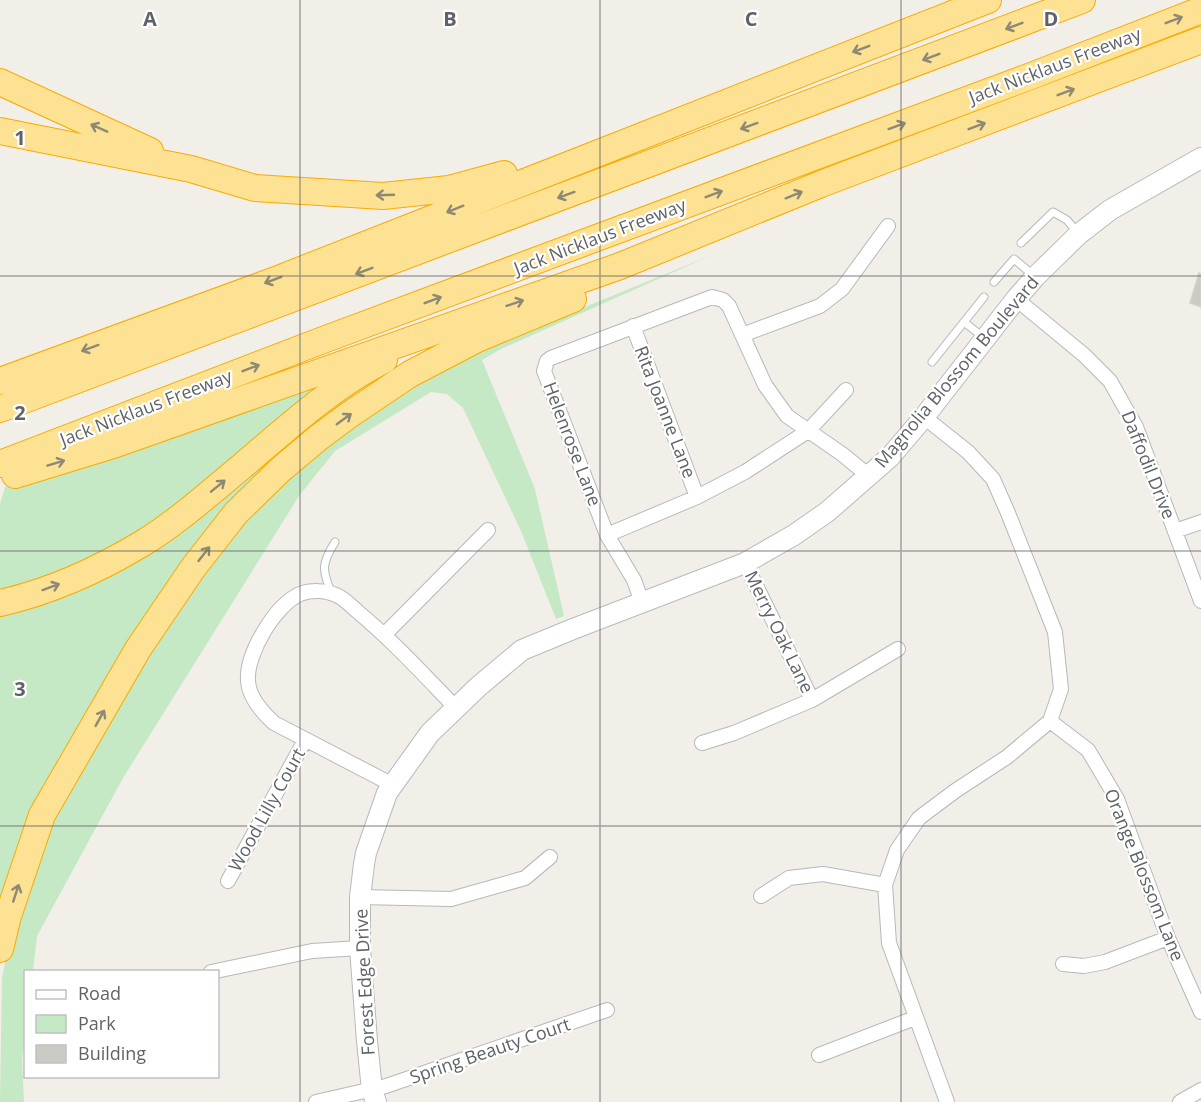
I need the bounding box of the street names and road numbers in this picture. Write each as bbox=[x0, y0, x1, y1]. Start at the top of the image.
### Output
street label: Jack Nicklaus Freeway bbox=[963, 21, 1145, 110]
street label: Jack Nicklaus Freeway bbox=[508, 192, 690, 281]
street label: Magnolia Blossom Boulevard bbox=[869, 270, 1044, 472]
street label: Rita Joanne Lane bbox=[630, 342, 702, 481]
street label: Jack Nicklaus Freeway bbox=[54, 363, 236, 452]
street label: Helenrose Lane bbox=[538, 378, 608, 509]
street label: Daffodil Drive bbox=[1116, 407, 1182, 522]
street label: Merry Oak Lane bbox=[740, 566, 820, 697]
street label: Wood Lilly Court bbox=[222, 743, 310, 876]
street label: Orange Blossom Lane bbox=[1099, 785, 1190, 964]
street label: Forest Edge Drive bbox=[348, 908, 380, 1056]
street label: Spring Beauty Court bbox=[406, 1011, 573, 1089]

